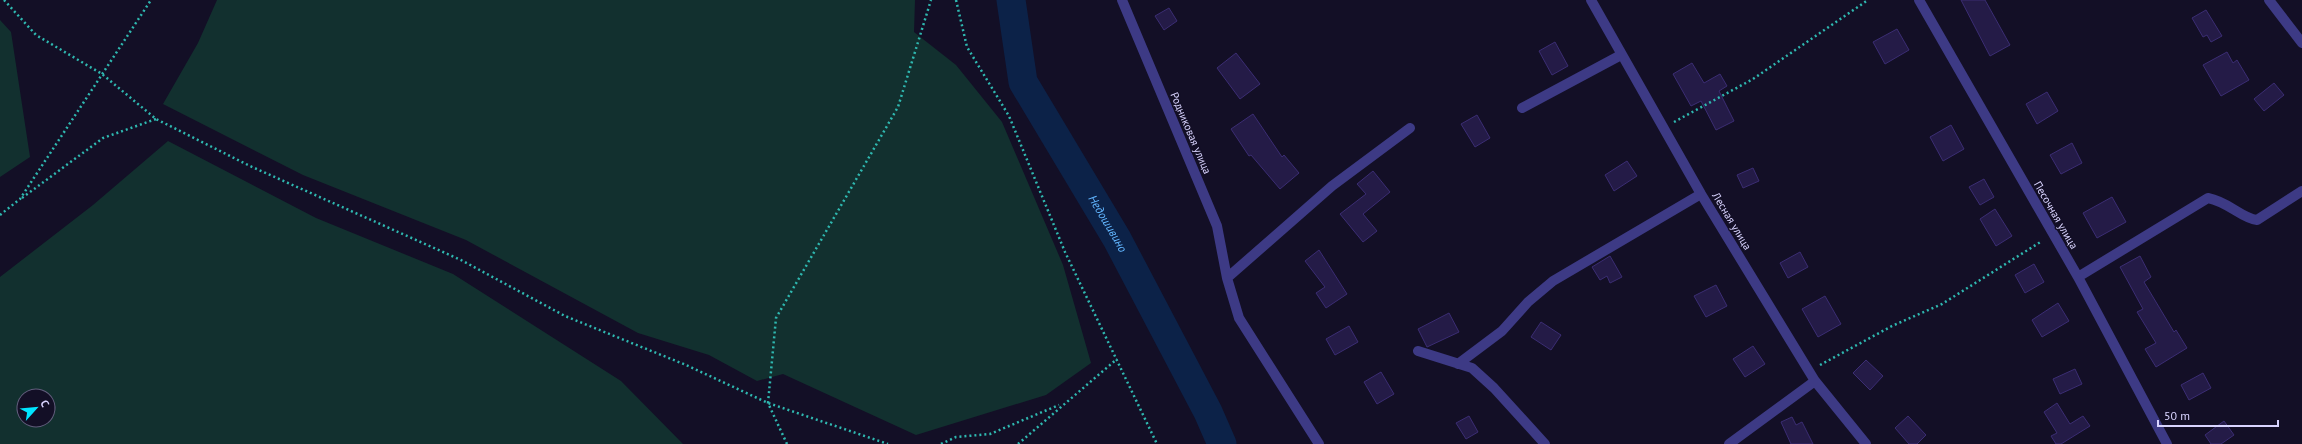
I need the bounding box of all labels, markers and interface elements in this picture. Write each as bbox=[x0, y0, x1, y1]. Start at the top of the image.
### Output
street label: Родниковая улица bbox=[1167, 90, 1215, 176]
street label: Песочная улица bbox=[2031, 178, 2081, 252]
street label: Лесная улица bbox=[1709, 189, 1755, 252]
water label: Недошивино bbox=[1085, 192, 1131, 255]
north arrow bbox=[16, 388, 56, 428]
text: С bbox=[37, 398, 53, 409]
scale bar bbox=[2158, 402, 2278, 428]
text: 50 m bbox=[2164, 408, 2190, 423]

